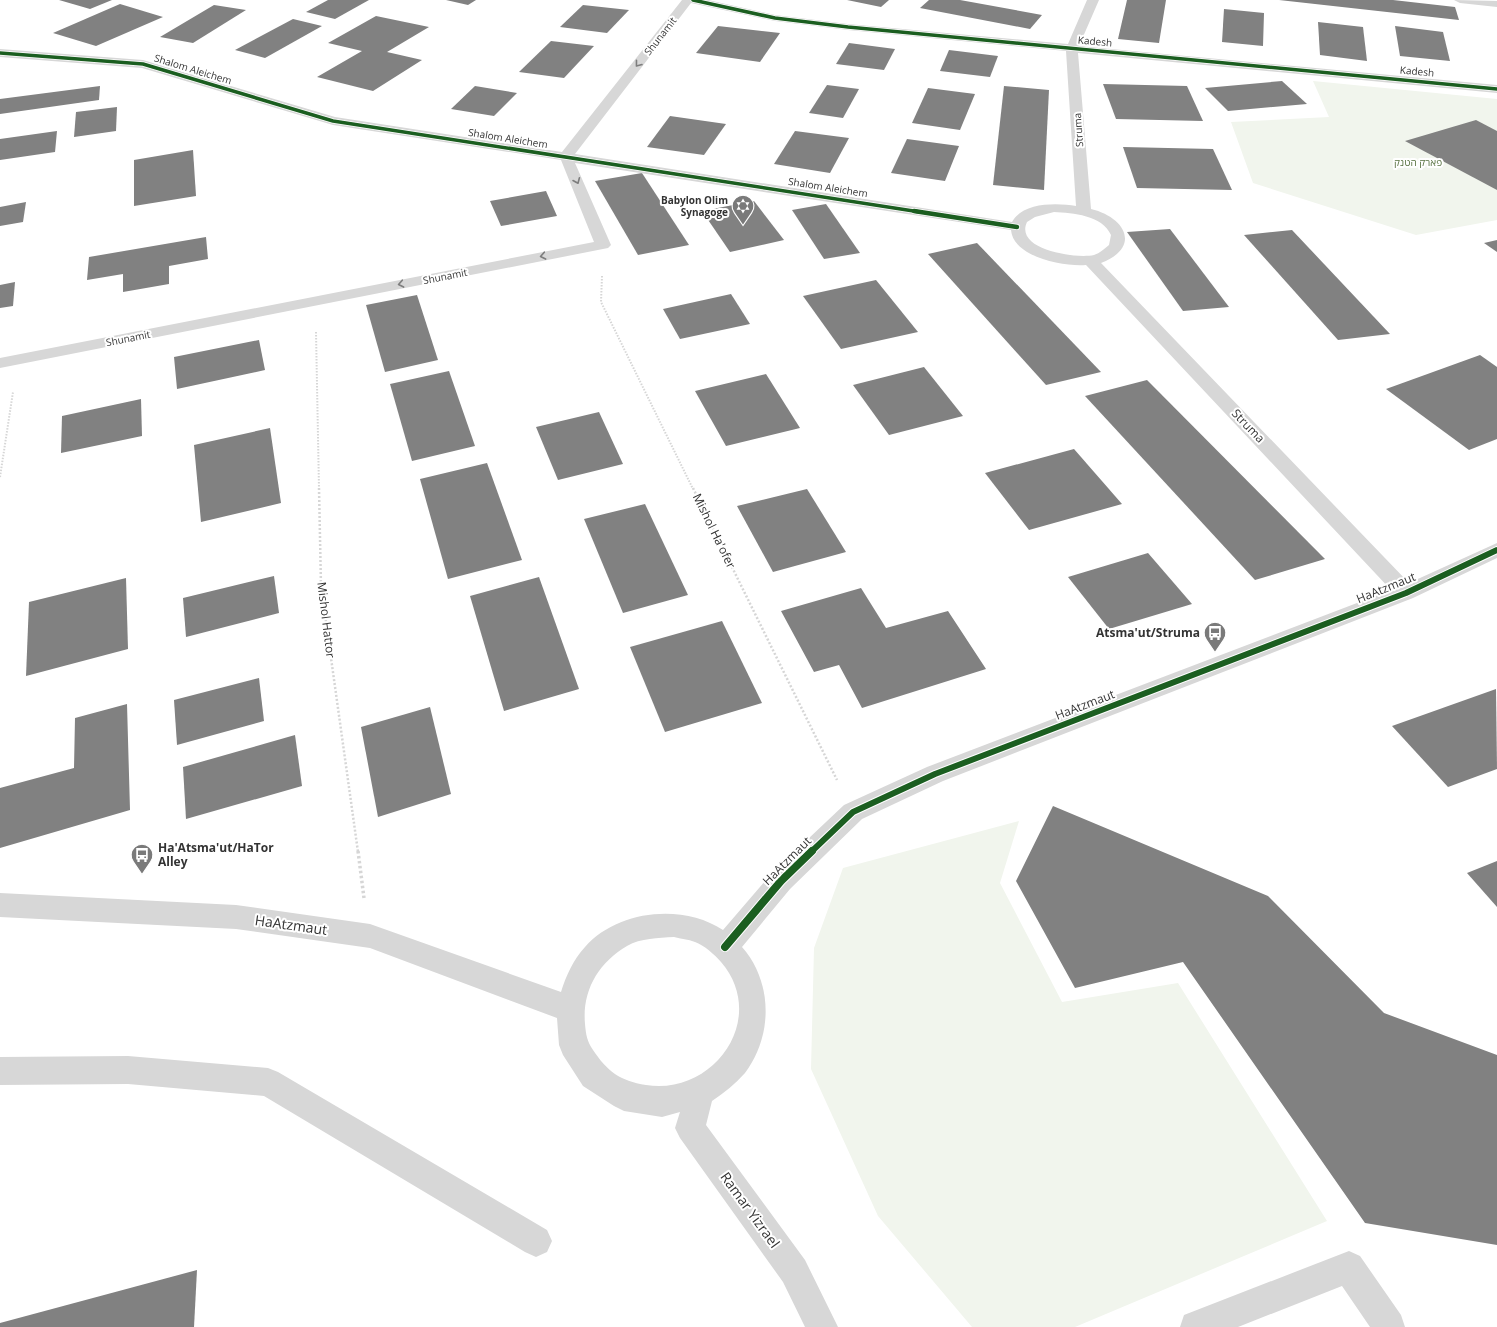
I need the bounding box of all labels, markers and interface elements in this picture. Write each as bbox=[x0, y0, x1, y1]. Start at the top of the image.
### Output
street label: Shunamit bbox=[641, 14, 680, 58]
street label: Kadesh bbox=[1077, 33, 1113, 49]
street label: Shalom Aleichem bbox=[153, 51, 233, 87]
one-way arrow bbox=[636, 60, 643, 67]
street label: Kadesh bbox=[1399, 63, 1435, 79]
street label: Struma bbox=[1070, 113, 1086, 147]
street label: Shalom Aleichem bbox=[467, 125, 549, 151]
park label: פארק הטנק bbox=[1394, 155, 1442, 169]
street label: Shalom Aleichem bbox=[787, 174, 869, 200]
one-way arrow bbox=[572, 178, 580, 185]
place label: Babylon Olim Synagoge bbox=[661, 193, 728, 219]
synagogue icon: Babylon Olim Synagoge bbox=[730, 193, 756, 226]
one-way arrow bbox=[539, 252, 546, 260]
street label: Shunamit bbox=[422, 265, 469, 287]
one-way arrow bbox=[398, 280, 404, 288]
street label: Shunamit bbox=[105, 327, 152, 349]
street label: Struma bbox=[1228, 405, 1269, 446]
street label: Mishol Ha'ofer bbox=[689, 491, 740, 571]
street label: HaAtzmaut bbox=[1354, 568, 1418, 607]
street label: Mishol Hattor bbox=[313, 581, 340, 659]
bus stop icon: Atsma'ut/Struma bbox=[1202, 620, 1228, 653]
place label: Atsma'ut/Struma bbox=[1096, 624, 1200, 641]
street label: HaAtzmaut bbox=[1053, 685, 1117, 724]
street label: HaAtzmaut bbox=[759, 833, 815, 889]
place label: Ha'Atsma'ut/HaTor Alley bbox=[158, 839, 274, 870]
bus stop icon: Ha'Atsma'ut/HaTor Alley bbox=[129, 842, 155, 875]
street label: HaAtzmaut bbox=[254, 910, 328, 939]
street label: Ramar Yizrael bbox=[716, 1168, 784, 1251]

